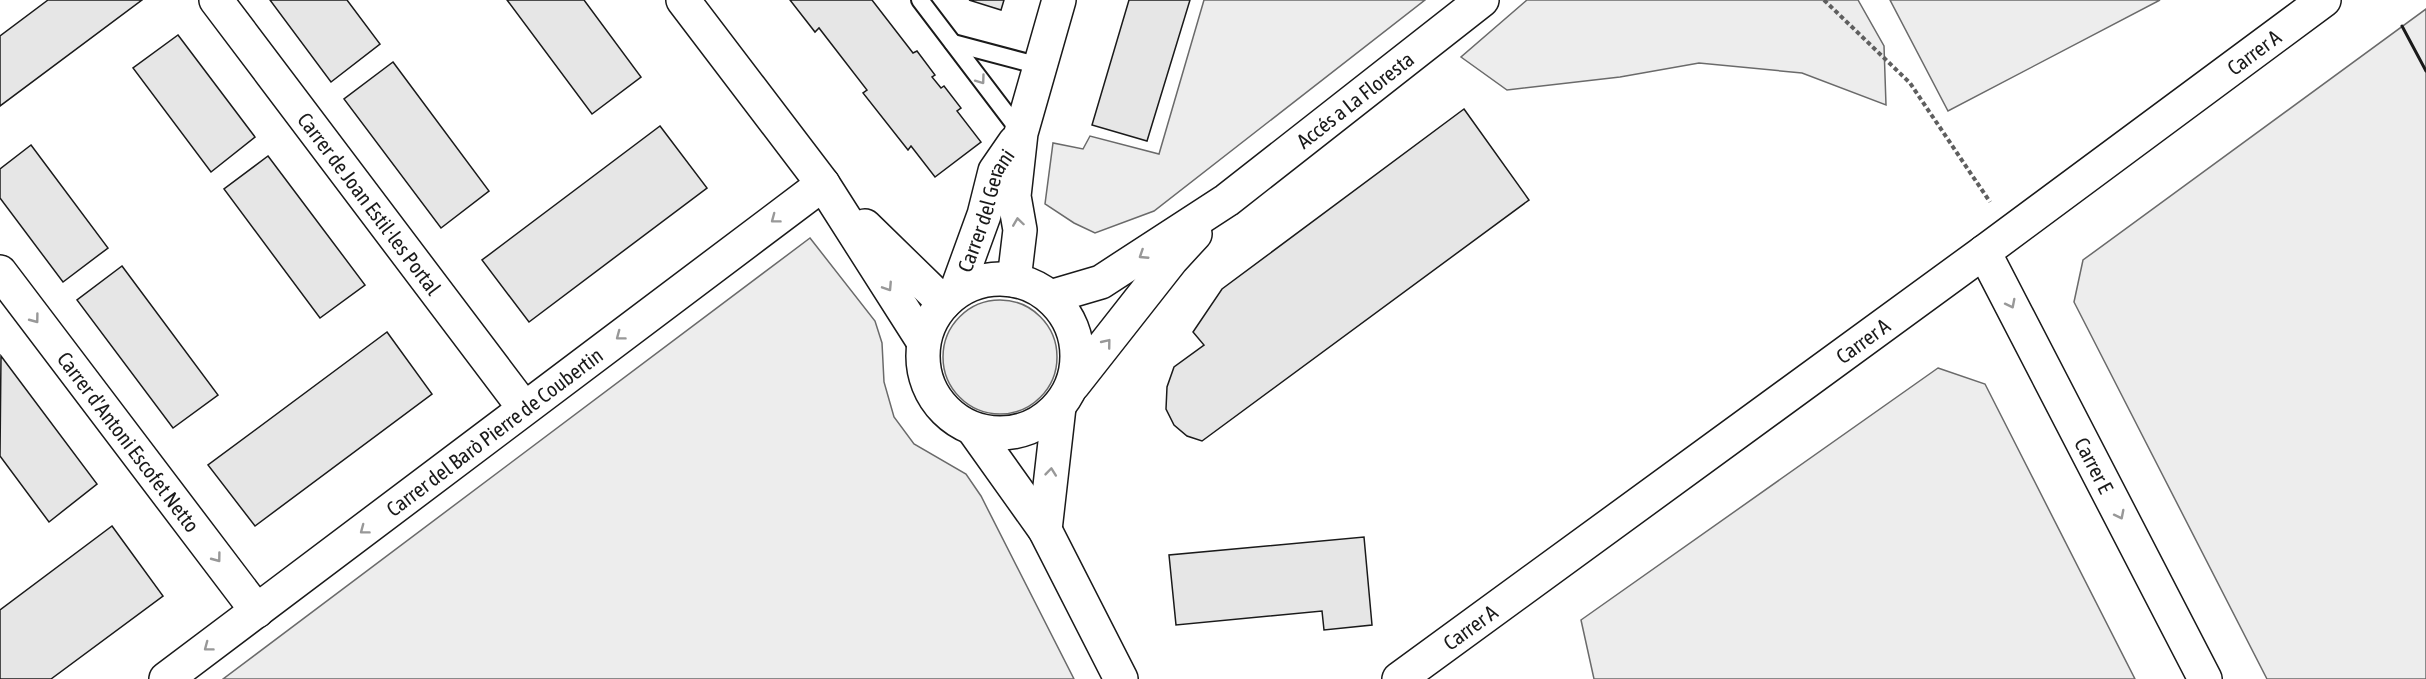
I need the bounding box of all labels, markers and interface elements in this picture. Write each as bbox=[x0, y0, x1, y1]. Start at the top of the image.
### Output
street label: Carrer A bbox=[2222, 24, 2286, 80]
street label: Accés a La Floresta bbox=[1292, 46, 1418, 153]
one-way arrow bbox=[974, 73, 985, 84]
street label: Carrer de Joan Estil·les Portal bbox=[293, 108, 446, 300]
street label: Carrer del Gerani bbox=[952, 144, 1019, 275]
one-way arrow bbox=[771, 211, 782, 222]
one-way arrow bbox=[1013, 218, 1025, 227]
one-way arrow bbox=[1138, 247, 1149, 258]
one-way arrow bbox=[881, 281, 893, 291]
one-way arrow bbox=[2004, 298, 2015, 309]
one-way arrow bbox=[28, 312, 39, 323]
street label: Carrer A bbox=[1831, 313, 1895, 368]
one-way arrow bbox=[615, 329, 626, 340]
one-way arrow bbox=[1099, 339, 1110, 350]
street label: Carrer del Barò Pierre de Coubertin bbox=[381, 342, 607, 521]
street label: Carrer d'Antoni Escofet Netto bbox=[53, 347, 205, 537]
street label: Carrer E bbox=[2070, 433, 2119, 497]
one-way arrow bbox=[1044, 468, 1057, 477]
one-way arrow bbox=[2113, 508, 2124, 519]
one-way arrow bbox=[359, 522, 370, 533]
one-way arrow bbox=[209, 551, 220, 562]
street label: Carrer A bbox=[1439, 599, 1502, 655]
one-way arrow bbox=[204, 640, 215, 651]

